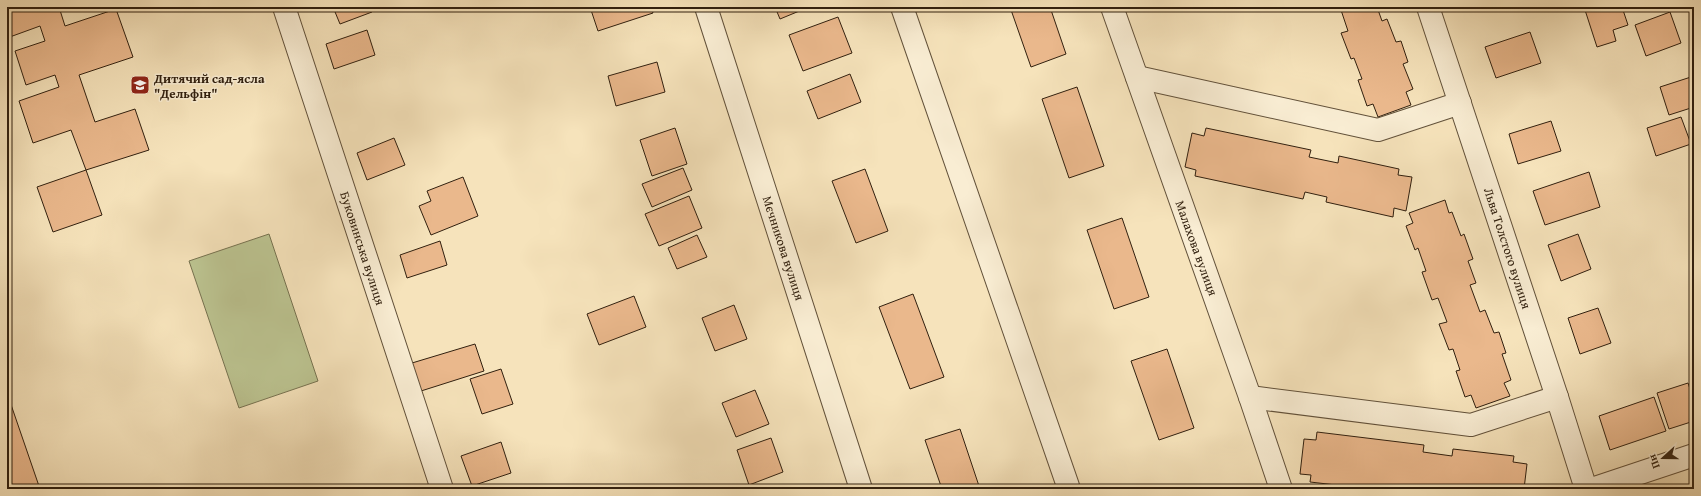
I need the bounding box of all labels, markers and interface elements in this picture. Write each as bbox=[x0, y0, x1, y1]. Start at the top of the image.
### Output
place label: Дитячий сад-ясла "Дельфін" bbox=[153, 69, 265, 103]
school or university icon: Дитячий сад-ясла "Дельфін" bbox=[129, 74, 151, 96]
street label: Льва Толстого вулиця bbox=[1479, 185, 1536, 312]
street label: Буковинська вулиця bbox=[335, 189, 390, 308]
street label: Мєчникова вулиця bbox=[758, 193, 810, 303]
street label: Малахова вулиця bbox=[1170, 198, 1223, 299]
north arrow bbox=[1643, 438, 1683, 478]
text: Пн bbox=[1644, 452, 1664, 471]

